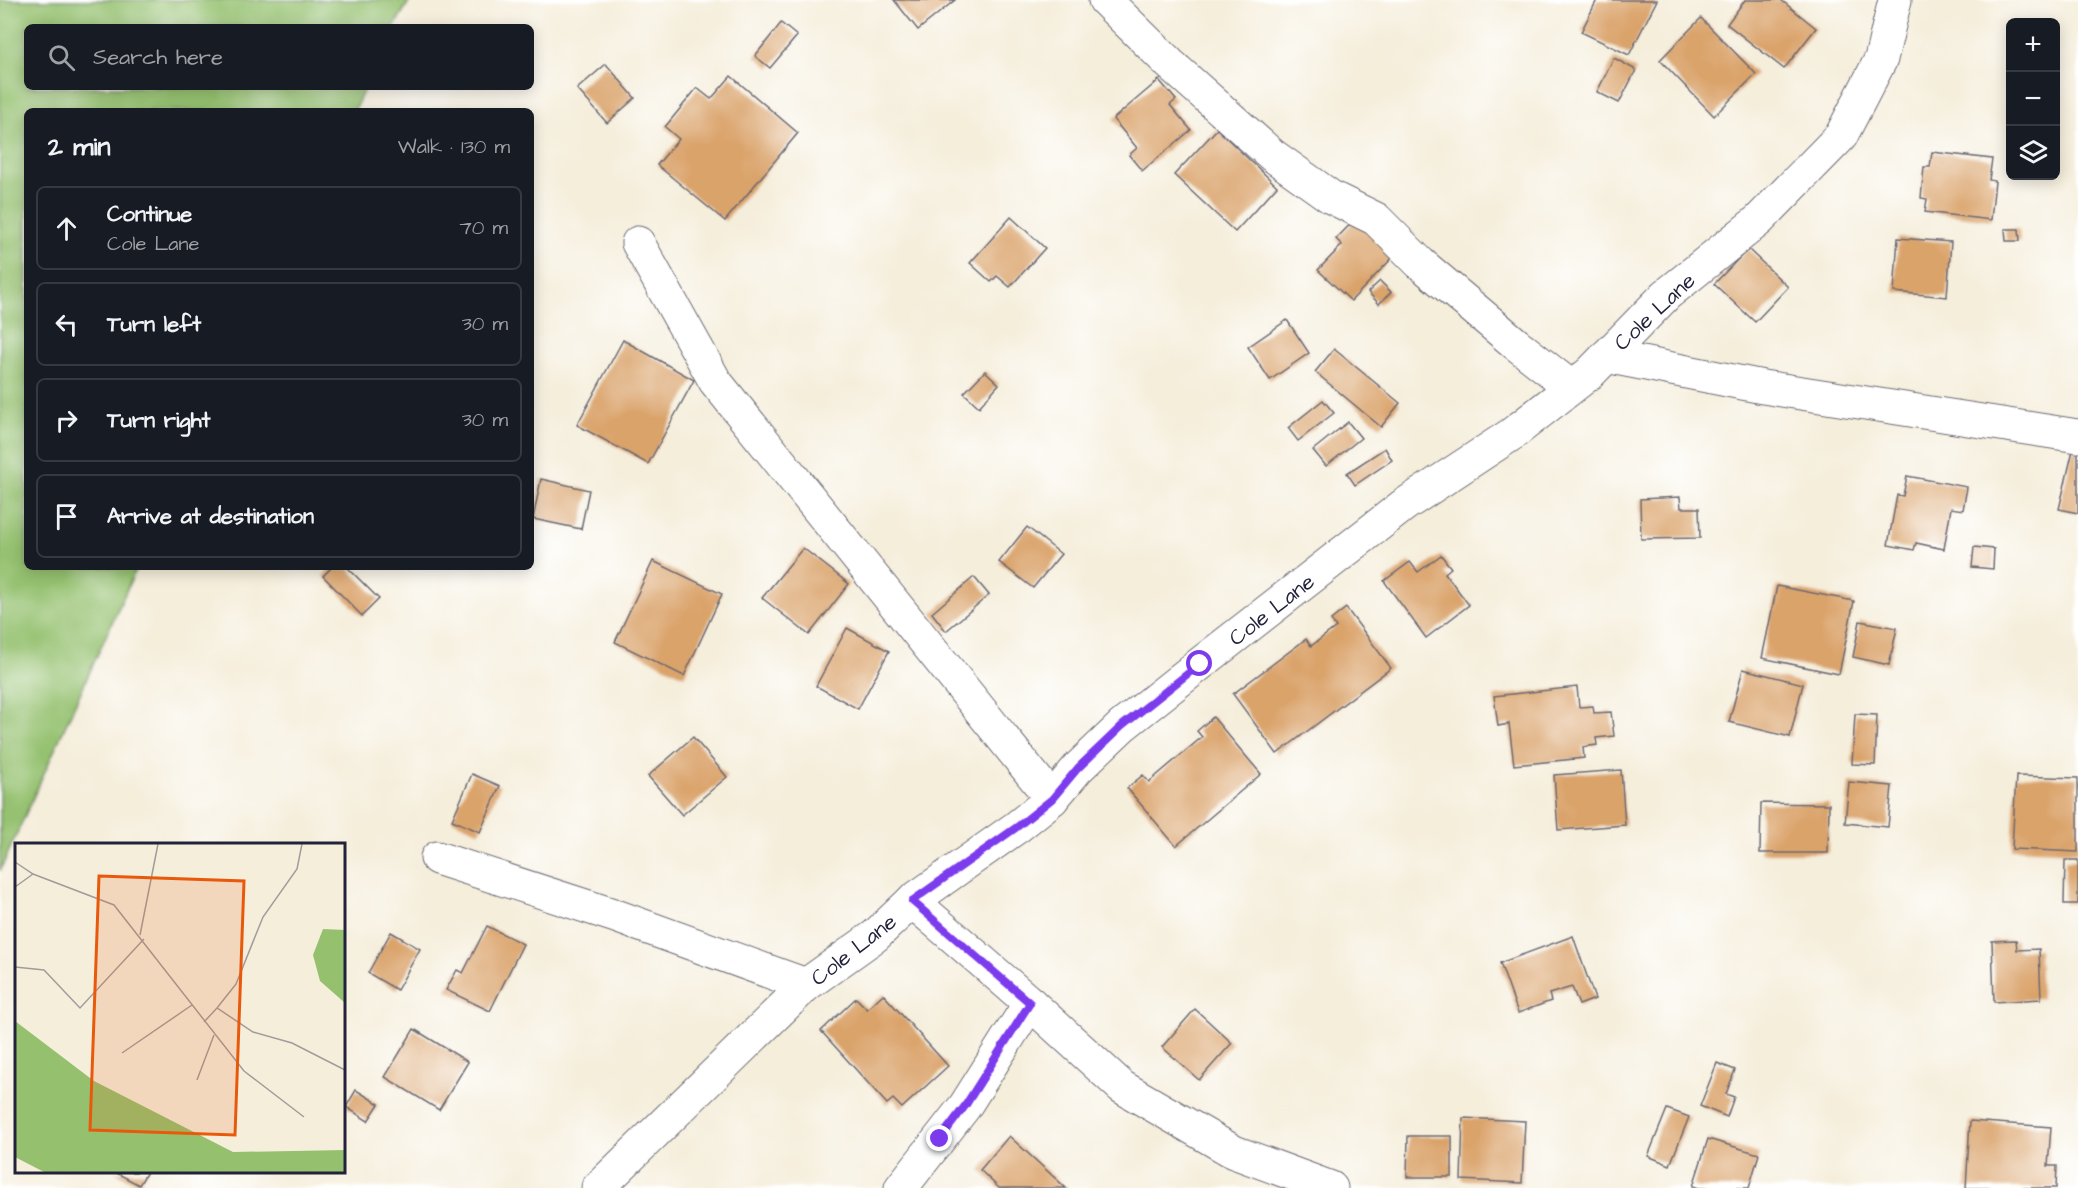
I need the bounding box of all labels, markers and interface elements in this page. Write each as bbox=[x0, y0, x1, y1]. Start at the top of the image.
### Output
map controls bbox=[2006, 18, 2060, 180]
button: + bbox=[2006, 18, 2060, 72]
search box bbox=[24, 24, 534, 90]
icon: search bbox=[45, 41, 78, 74]
text: Search here bbox=[93, 42, 223, 73]
button: − bbox=[2006, 72, 2060, 126]
button: layers bbox=[2006, 126, 2060, 180]
text: 2 min bbox=[48, 129, 110, 165]
text: Walk · 130 m bbox=[398, 133, 510, 161]
text: Continue bbox=[107, 199, 192, 230]
icon: ahead bbox=[50, 212, 83, 245]
text: 70 m bbox=[460, 214, 508, 242]
text: Cole Lane bbox=[107, 230, 199, 258]
street label: Cole Lane bbox=[1607, 266, 1703, 358]
icon: left bbox=[50, 308, 83, 341]
text: Turn left bbox=[107, 309, 201, 340]
text: 30 m bbox=[462, 310, 508, 338]
icon: right bbox=[50, 404, 83, 437]
text: Turn right bbox=[107, 405, 210, 436]
text: 30 m bbox=[462, 406, 508, 434]
icon: arrive bbox=[50, 500, 83, 533]
text: Arrive at destination bbox=[107, 501, 314, 532]
street label: Cole Lane bbox=[1222, 567, 1322, 654]
route start bbox=[1186, 650, 1212, 676]
inset map bbox=[15, 843, 345, 1173]
street label: Cole Lane bbox=[804, 907, 904, 994]
route end bbox=[926, 1125, 952, 1151]

